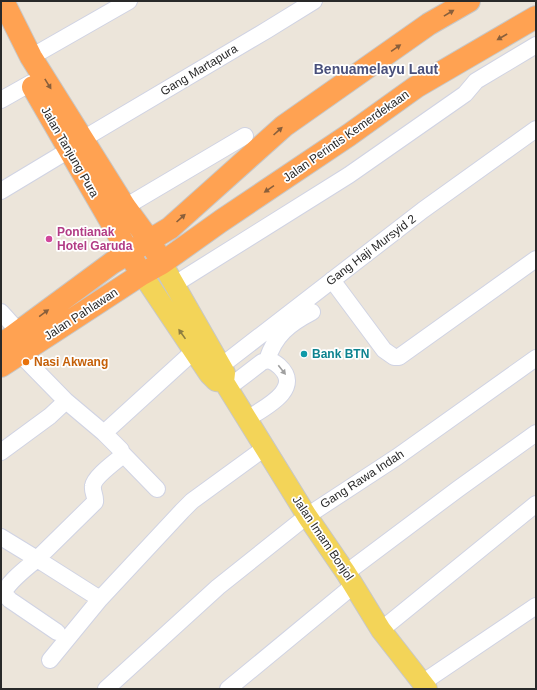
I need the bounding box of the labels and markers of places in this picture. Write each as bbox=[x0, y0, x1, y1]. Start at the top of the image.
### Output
place label: Pontianak Hotel Garuda bbox=[57, 225, 133, 253]
marker: Pontianak Hotel Garuda bbox=[44, 234, 54, 244]
place label: Bank BTN bbox=[312, 347, 369, 361]
marker: Bank BTN bbox=[299, 349, 309, 359]
place label: Nasi Akwang bbox=[34, 355, 108, 369]
marker: Nasi Akwang bbox=[21, 357, 31, 367]

